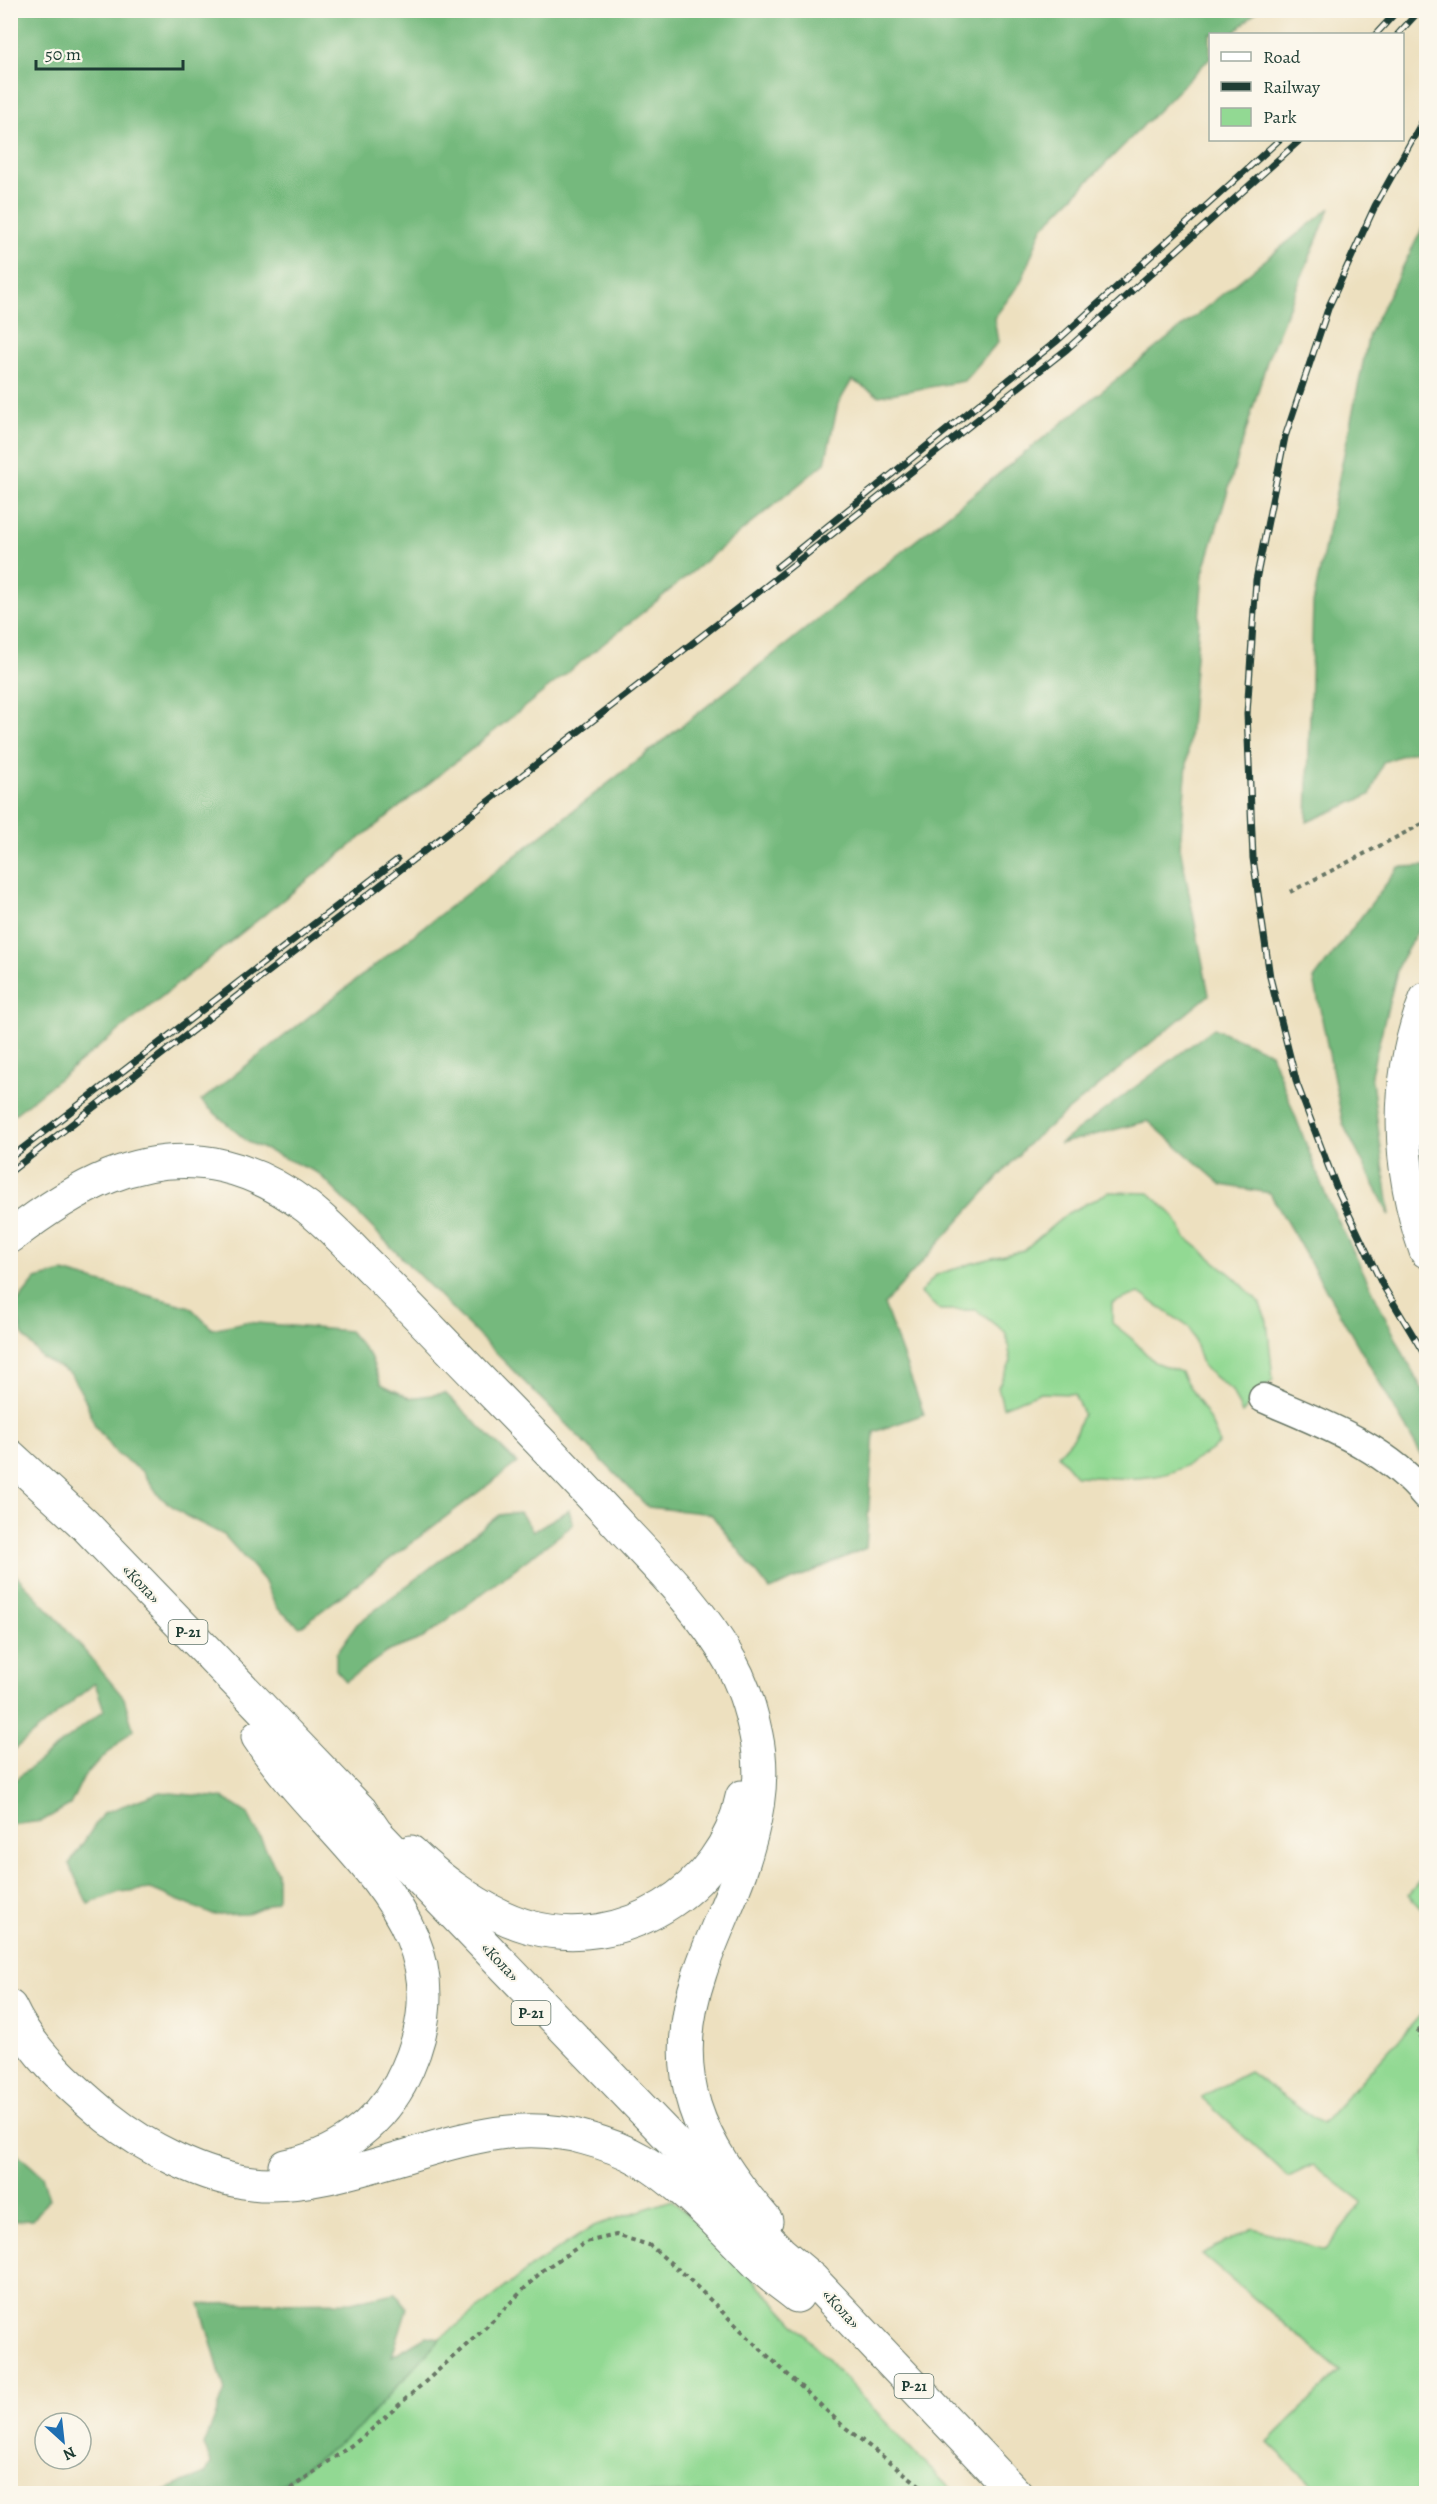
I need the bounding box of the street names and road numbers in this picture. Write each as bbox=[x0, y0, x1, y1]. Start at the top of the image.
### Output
street label: «Кола» bbox=[117, 1560, 165, 1609]
road number: Р-21 bbox=[168, 1620, 207, 1644]
street label: «Кола» bbox=[476, 1938, 524, 1987]
road number: Р-21 bbox=[512, 2001, 550, 2025]
street label: «Кола» bbox=[817, 2284, 865, 2334]
road number: Р-21 bbox=[894, 2374, 934, 2398]

